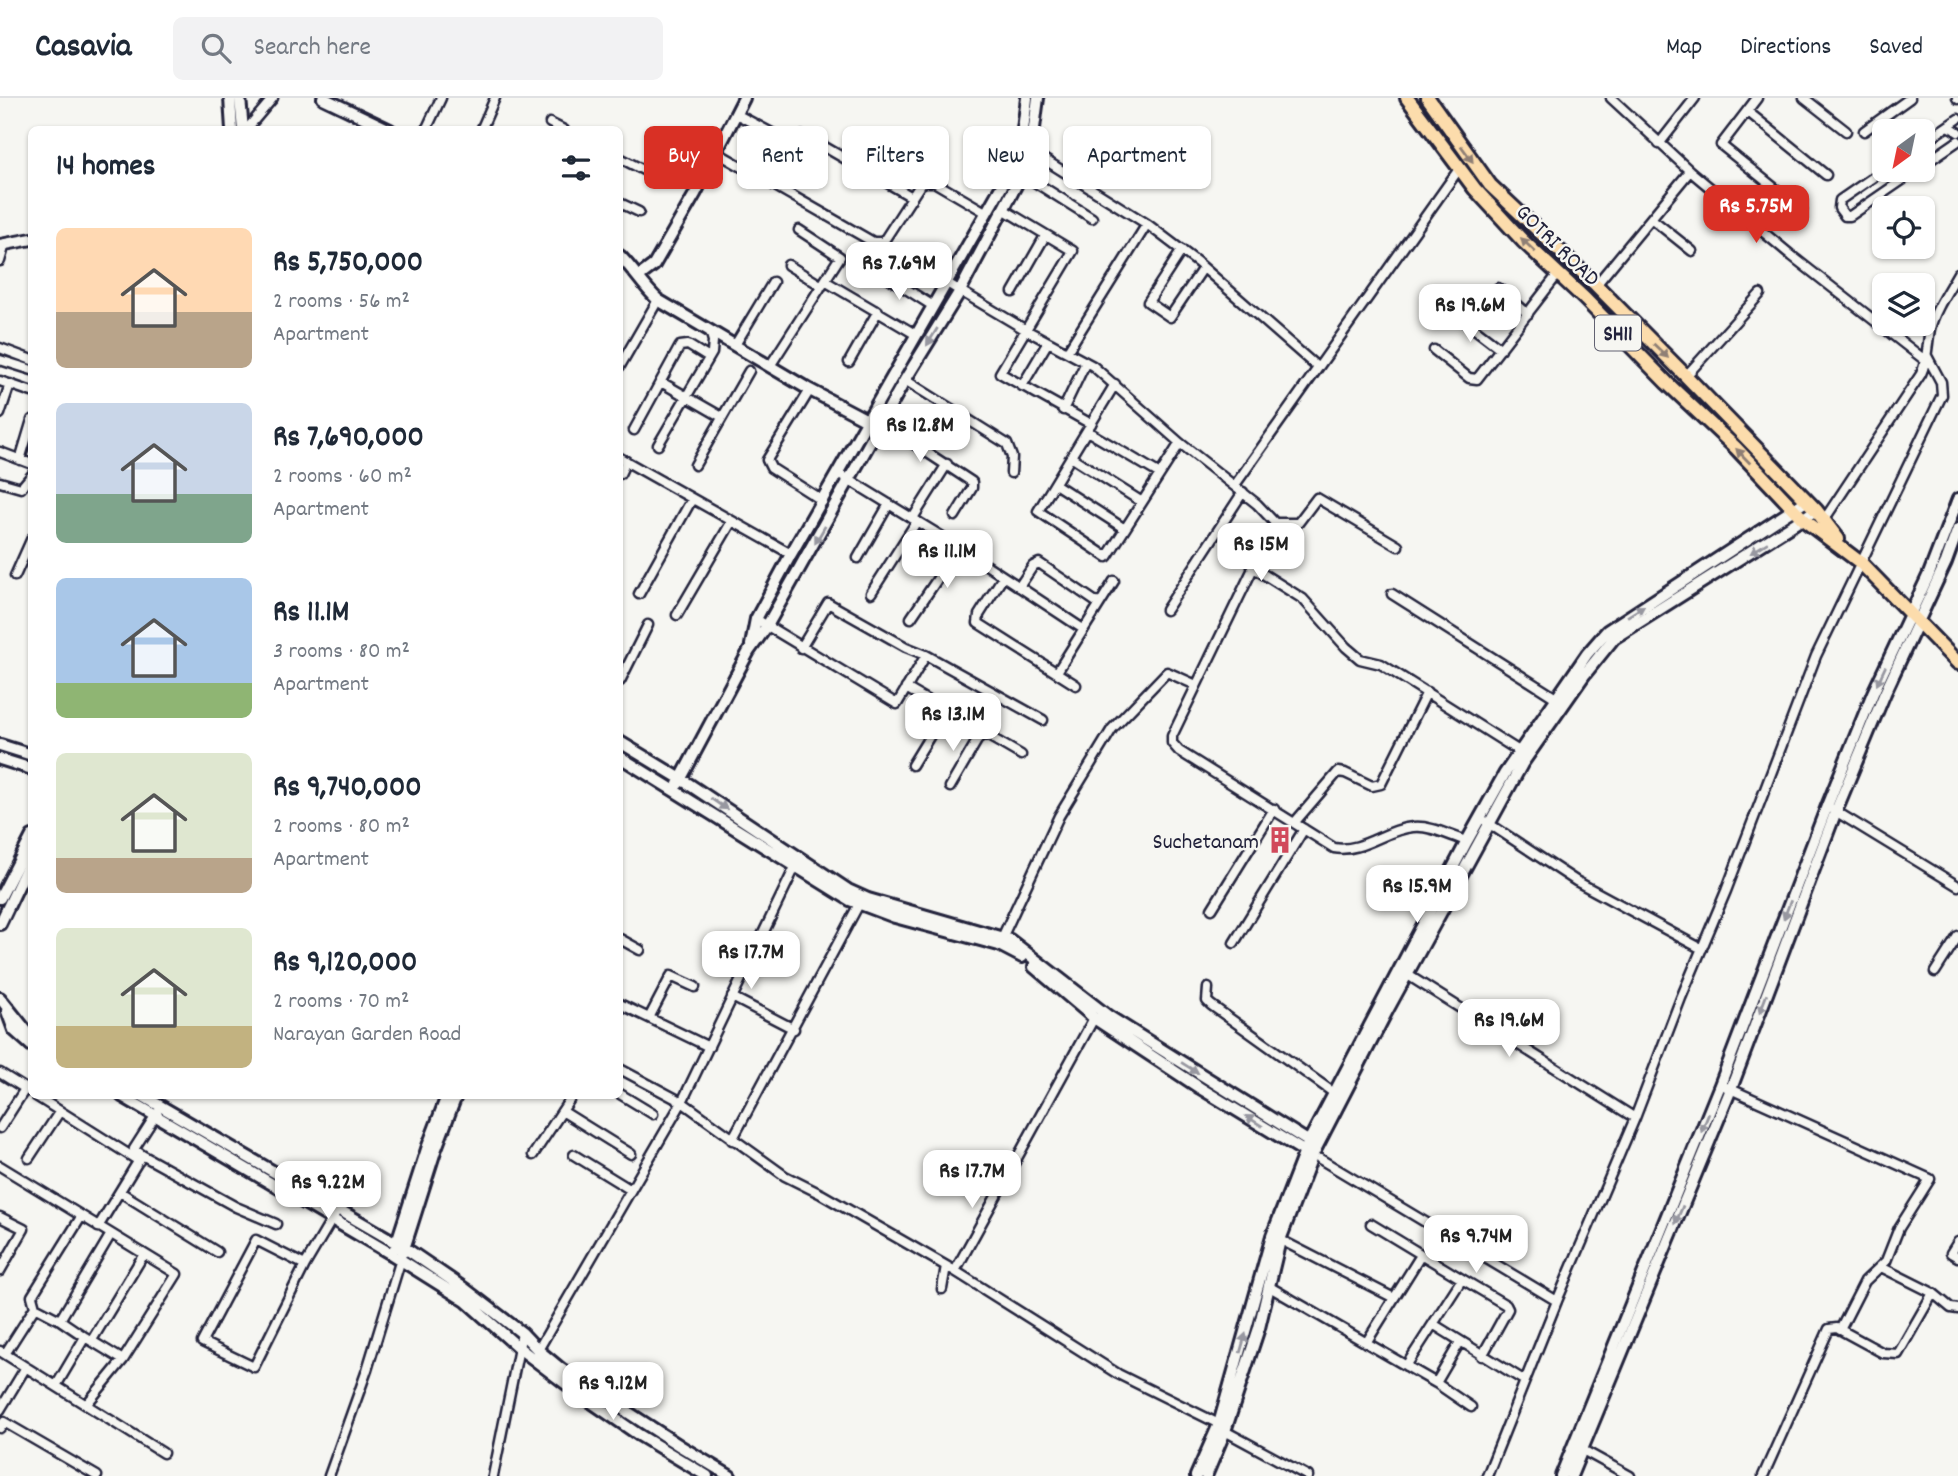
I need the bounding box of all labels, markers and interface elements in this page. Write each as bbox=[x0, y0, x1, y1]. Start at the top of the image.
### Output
search box bbox=[173, 17, 663, 80]
text: Casavia bbox=[35, 25, 131, 72]
icon: search bbox=[197, 29, 235, 67]
text: Search here bbox=[253, 30, 371, 67]
text: Map bbox=[1666, 31, 1702, 65]
text: Directions bbox=[1740, 31, 1831, 65]
text: Saved bbox=[1869, 31, 1923, 65]
north arrow bbox=[1872, 119, 1936, 182]
map controls bbox=[1872, 119, 1935, 336]
chip: Buy bbox=[644, 126, 723, 189]
chip: Rent bbox=[737, 126, 828, 189]
chip: Filters bbox=[842, 126, 949, 189]
chip: New bbox=[963, 126, 1049, 189]
chip: Apartment bbox=[1063, 126, 1211, 189]
one-way arrow bbox=[1460, 145, 1474, 163]
text: 14 homes bbox=[56, 147, 155, 190]
icon: filters bbox=[557, 149, 595, 187]
pin: Rs 5.75M bbox=[1684, 186, 1828, 245]
text: Rs 5.75M bbox=[1719, 191, 1793, 224]
button: locate bbox=[1872, 196, 1935, 259]
street label: GOTRI ROAD bbox=[1507, 198, 1606, 295]
one-way arrow bbox=[1519, 237, 1536, 254]
pin: Rs 7.69M bbox=[827, 242, 971, 302]
text: Rs 5,750,000 bbox=[273, 243, 423, 286]
text: Rs 7.69M bbox=[862, 248, 936, 281]
icon: home bbox=[112, 256, 196, 340]
button: layers bbox=[1872, 273, 1935, 336]
pin: Rs 19.6M bbox=[1398, 285, 1542, 344]
text: 2 rooms · 56 m² bbox=[273, 286, 410, 319]
text: Rs 19.6M bbox=[1435, 290, 1505, 323]
road number: SH11 bbox=[1595, 316, 1641, 350]
text: Apartment bbox=[273, 319, 369, 352]
one-way arrow bbox=[926, 327, 939, 346]
one-way arrow bbox=[1652, 343, 1669, 360]
pin: Rs 12.8M bbox=[848, 404, 992, 464]
text: Rs 12.8M bbox=[886, 410, 954, 443]
text: Rs 7,690,000 bbox=[273, 418, 424, 461]
icon: home bbox=[112, 431, 196, 515]
one-way arrow bbox=[1734, 447, 1751, 464]
text: 2 rooms · 60 m² bbox=[273, 461, 412, 494]
text: Apartment bbox=[273, 494, 369, 527]
pin: Rs 15M bbox=[1204, 524, 1318, 583]
one-way arrow bbox=[814, 525, 826, 544]
text: Rs 15M bbox=[1233, 529, 1289, 562]
pin: Rs 11.1M bbox=[875, 531, 1019, 590]
text: Rs 11.1M bbox=[918, 536, 976, 569]
one-way arrow bbox=[1749, 541, 1768, 554]
text: Rs 11.1M bbox=[273, 593, 349, 636]
one-way arrow bbox=[1626, 604, 1646, 617]
icon: home bbox=[112, 606, 196, 690]
text: 3 rooms · 80 m² bbox=[273, 636, 410, 669]
one-way arrow bbox=[1875, 666, 1886, 687]
text: Apartment bbox=[273, 669, 369, 702]
pin: Rs 13.1M bbox=[881, 694, 1025, 753]
text: Rs 13.1M bbox=[921, 699, 985, 732]
text: Rs 9,740,000 bbox=[273, 768, 422, 811]
icon: home bbox=[112, 781, 196, 865]
one-way arrow bbox=[710, 797, 728, 811]
text: 2 rooms · 80 m² bbox=[273, 811, 410, 844]
building icon: Suchetanam bbox=[1265, 825, 1295, 855]
place label: Suchetanam bbox=[1153, 827, 1259, 860]
text: Apartment bbox=[273, 844, 369, 877]
pin: Rs 15.9M bbox=[1345, 866, 1489, 925]
text: Rs 15.9M bbox=[1382, 871, 1452, 904]
one-way arrow bbox=[1782, 900, 1793, 921]
pin: Rs 17.7M bbox=[679, 932, 823, 991]
text: Rs 17.7M bbox=[718, 937, 784, 970]
text: Rs 9,120,000 bbox=[273, 943, 417, 986]
icon: home bbox=[112, 956, 196, 1040]
text: 2 rooms · 70 m² bbox=[273, 986, 409, 1019]
one-way arrow bbox=[1758, 994, 1769, 1015]
pin: Rs 19.6M bbox=[1437, 1000, 1581, 1059]
text: Rs 19.6M bbox=[1474, 1005, 1544, 1038]
text: Narayan Garden Road bbox=[273, 1019, 461, 1052]
one-way arrow bbox=[1181, 1061, 1200, 1074]
one-way arrow bbox=[1700, 1112, 1711, 1133]
one-way arrow bbox=[1244, 1114, 1263, 1127]
pin: Rs 17.7M bbox=[900, 1150, 1044, 1210]
text: Rs 17.7M bbox=[939, 1156, 1005, 1189]
pin: Rs 9.22M bbox=[256, 1162, 400, 1221]
text: Rs 9.22M bbox=[291, 1167, 365, 1200]
one-way arrow bbox=[1673, 1205, 1684, 1226]
pin: Rs 9.74M bbox=[1404, 1216, 1548, 1275]
text: Rs 9.74M bbox=[1440, 1221, 1512, 1254]
one-way arrow bbox=[1238, 1332, 1248, 1353]
pin: Rs 9.12M bbox=[541, 1362, 685, 1422]
text: Rs 9.12M bbox=[578, 1368, 648, 1401]

